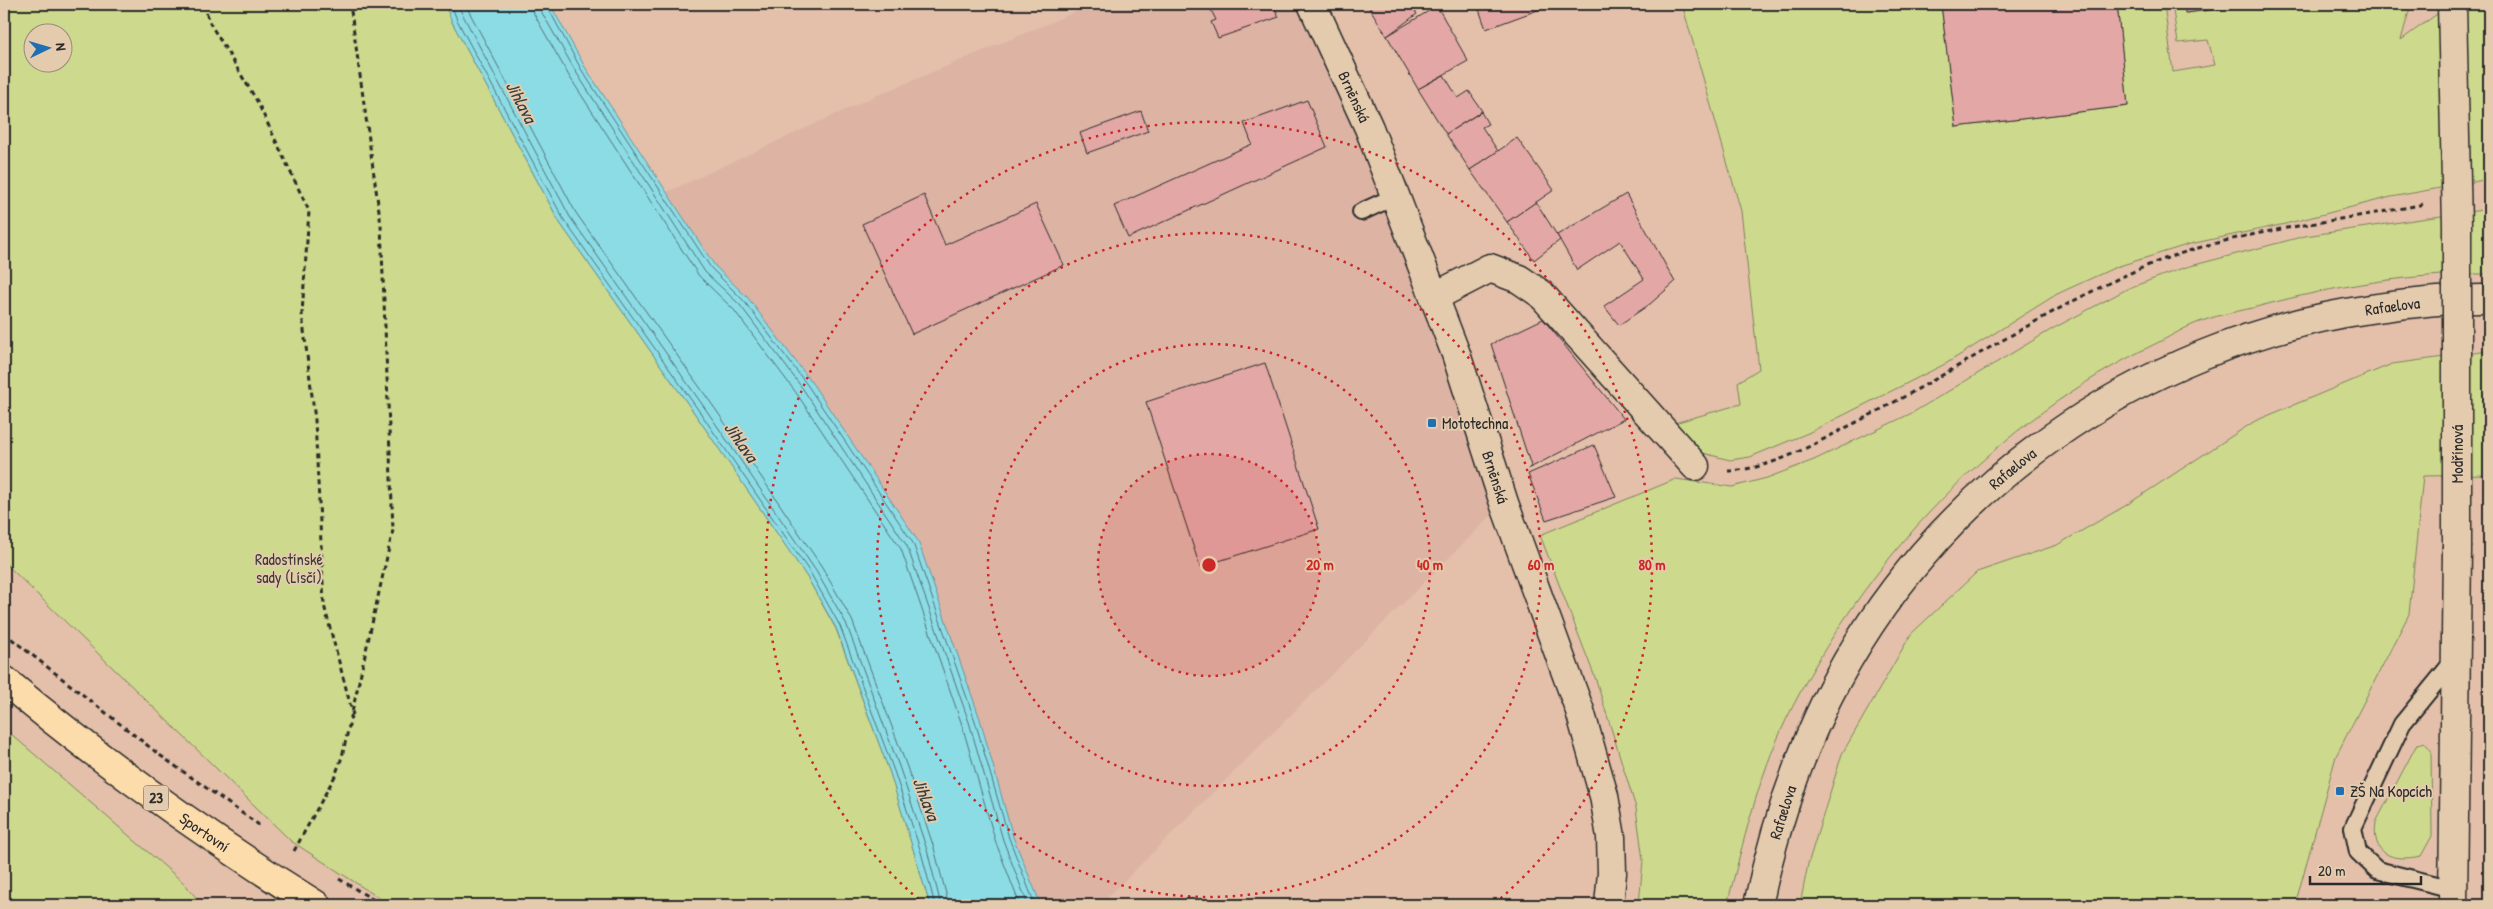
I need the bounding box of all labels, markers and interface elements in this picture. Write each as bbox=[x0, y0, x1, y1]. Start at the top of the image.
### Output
north arrow bbox=[22, 22, 72, 72]
text: N bbox=[52, 42, 71, 52]
street label: Brněnská bbox=[1333, 67, 1376, 126]
water label: Jihlava bbox=[500, 76, 544, 129]
street label: Rafaelova bbox=[2363, 291, 2421, 321]
place label: Mototechna bbox=[1442, 412, 1508, 434]
water label: Jihlava bbox=[718, 416, 765, 469]
marker: Mototechna bbox=[1426, 417, 1438, 429]
street label: Modřínová bbox=[2446, 425, 2468, 483]
street label: Rafaelova bbox=[1984, 442, 2040, 494]
street label: Brněnská bbox=[1477, 448, 1514, 506]
park label: Radostínské sady (Lísčí) bbox=[255, 548, 324, 588]
text: 20 m bbox=[1306, 554, 1334, 575]
text: 40 m bbox=[1417, 554, 1443, 575]
text: 60 m bbox=[1528, 554, 1554, 575]
text: 80 m bbox=[1639, 554, 1665, 575]
centre of rings bbox=[1200, 556, 1218, 574]
water label: Jihlava bbox=[907, 774, 947, 826]
place label: ZŠ Na Kopcích bbox=[2350, 780, 2432, 802]
street label: Rafaelova bbox=[1764, 782, 1801, 842]
marker: ZŠ Na Kopcích bbox=[2334, 785, 2346, 797]
road number: 23 bbox=[144, 786, 168, 810]
street label: Sportovní bbox=[175, 807, 234, 857]
scale bar bbox=[2310, 854, 2422, 886]
text: 20 m bbox=[2318, 860, 2345, 881]

